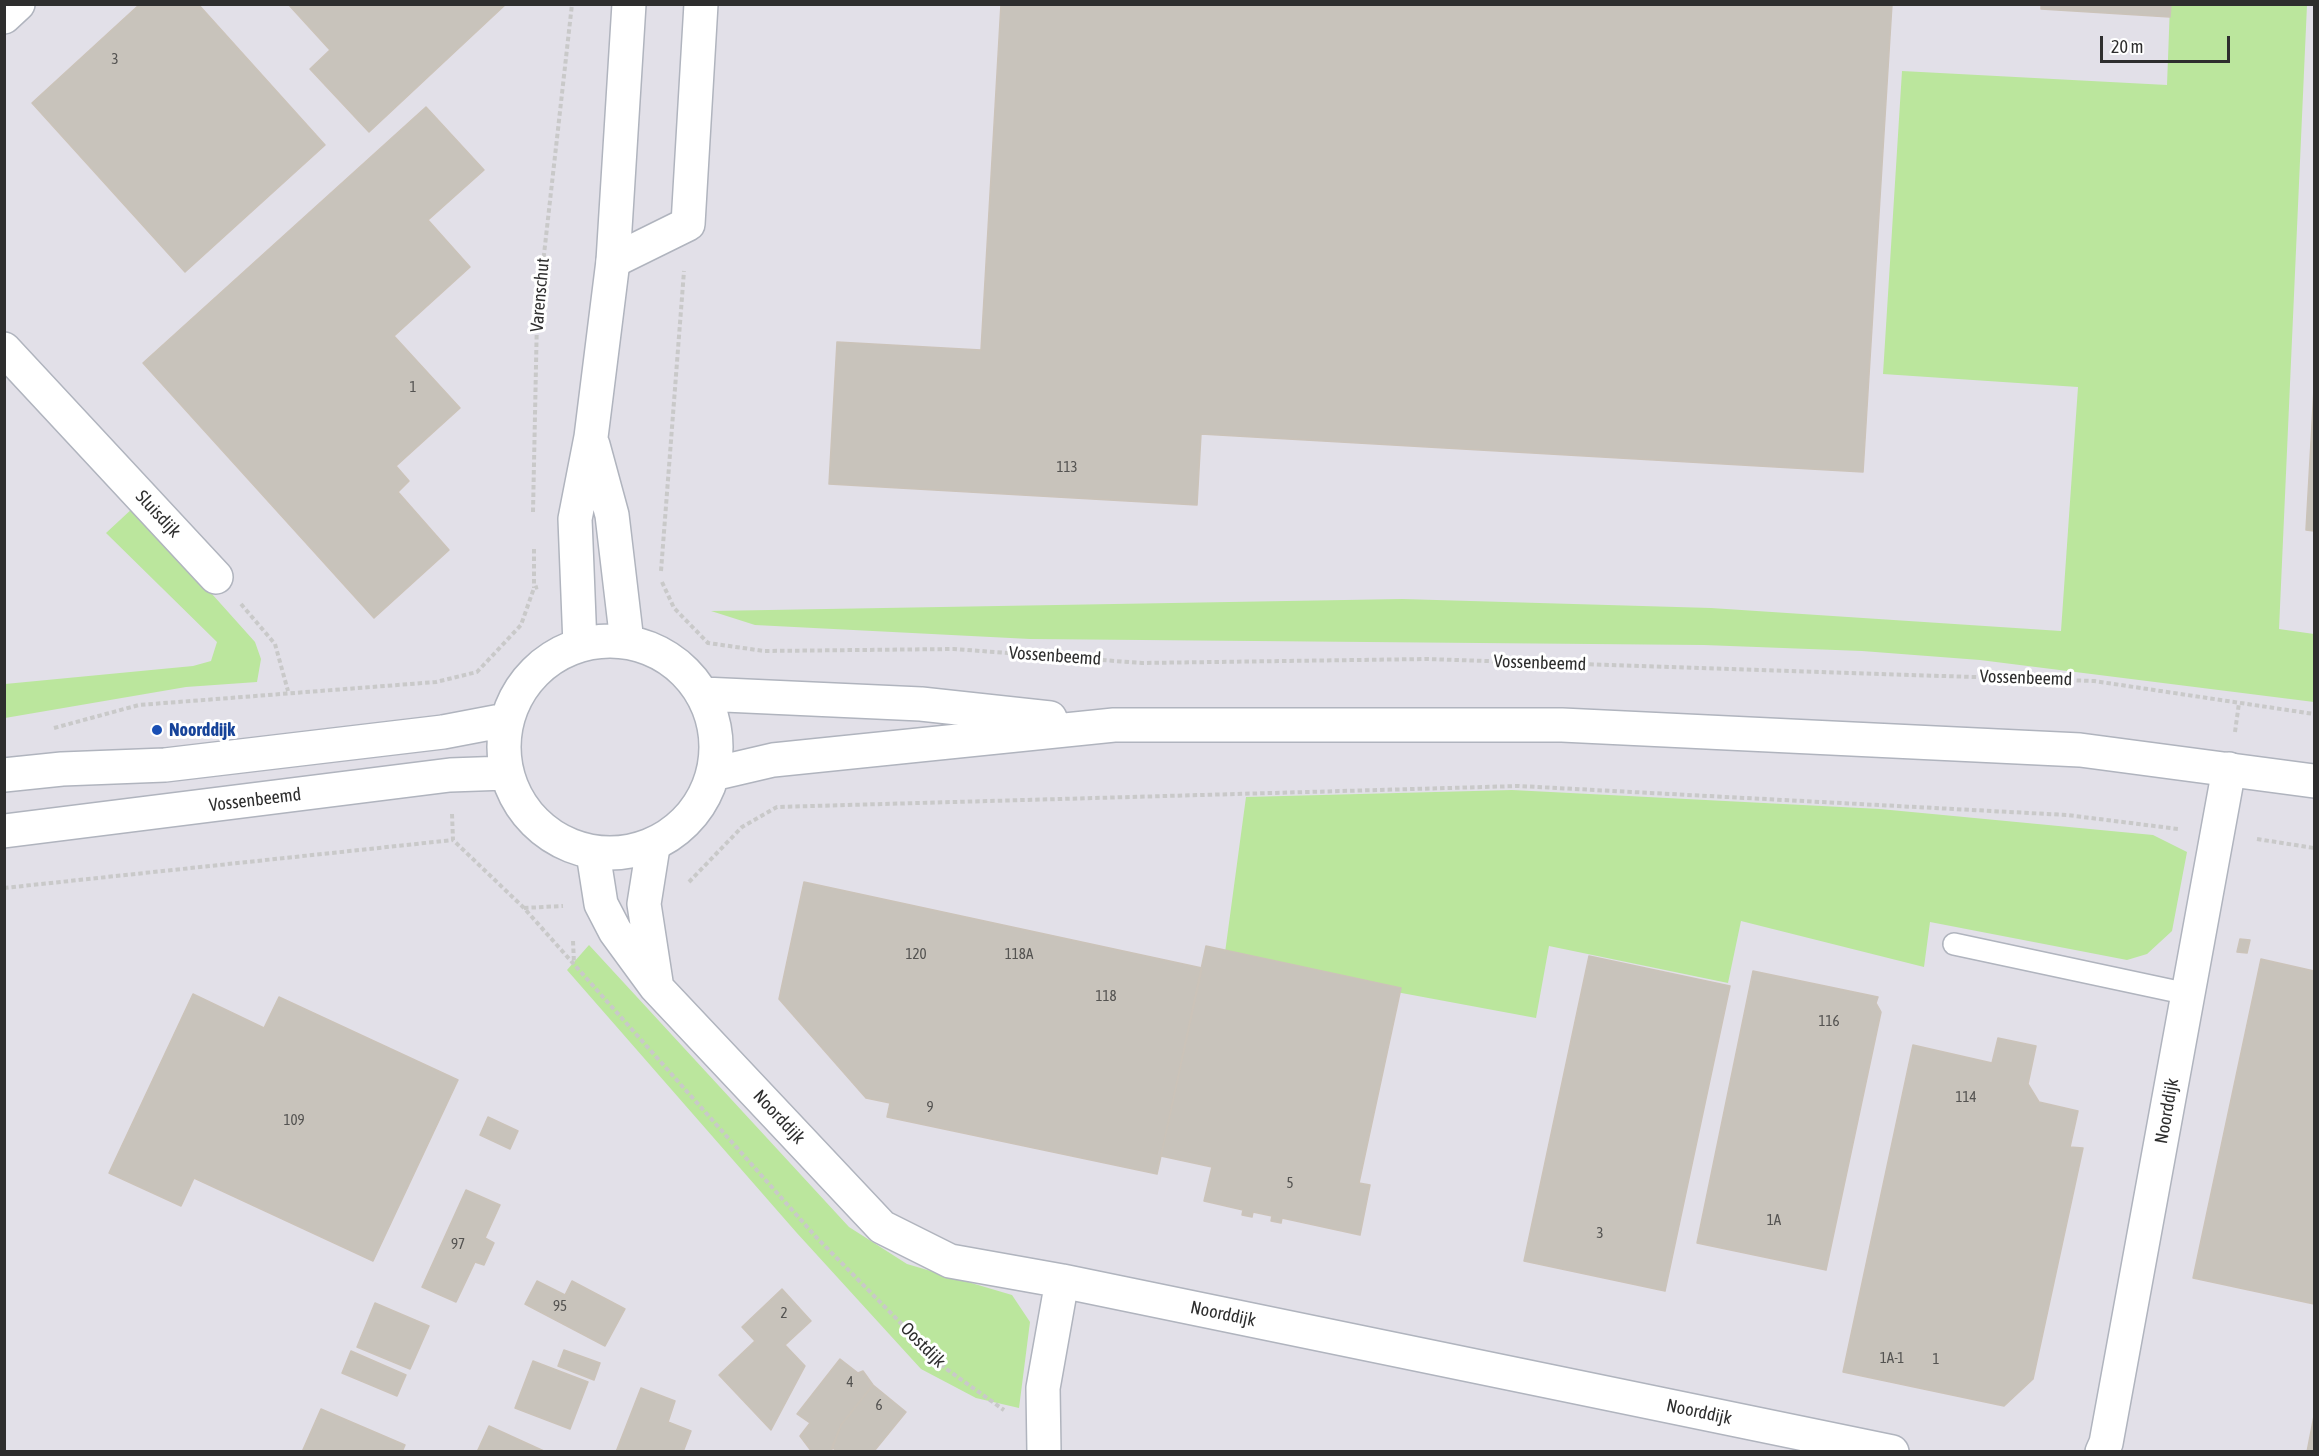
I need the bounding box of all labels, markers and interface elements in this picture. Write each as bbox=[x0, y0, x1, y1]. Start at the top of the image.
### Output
scale bar bbox=[2103, 24, 2234, 62]
text: 20 m bbox=[2111, 36, 2143, 57]
house number: 3 bbox=[111, 50, 119, 68]
street label: Varenschut bbox=[526, 257, 554, 333]
house number: 1 bbox=[409, 378, 417, 396]
house number: 113 bbox=[1056, 458, 1078, 476]
street label: Sluisdijk bbox=[131, 486, 185, 542]
street label: Vossenbeemd bbox=[1008, 642, 1102, 670]
street label: Vossenbeemd bbox=[1493, 651, 1587, 675]
street label: Vossenbeemd bbox=[1979, 666, 2073, 690]
place label: Noorddijk bbox=[169, 719, 235, 741]
marker: Noorddijk bbox=[150, 723, 164, 737]
street label: Vossenbeemd bbox=[208, 784, 302, 816]
house number: 120 bbox=[905, 945, 927, 963]
house number: 118A bbox=[1005, 945, 1033, 963]
house number: 118 bbox=[1095, 987, 1117, 1005]
house number: 116 bbox=[1818, 1012, 1840, 1030]
street label: Noorddijk bbox=[2151, 1077, 2183, 1145]
street label: Noorddijk bbox=[749, 1085, 809, 1149]
house number: 114 bbox=[1955, 1088, 1977, 1106]
house number: 9 bbox=[926, 1098, 934, 1116]
house number: 109 bbox=[283, 1111, 305, 1129]
house number: 5 bbox=[1286, 1174, 1294, 1192]
house number: 1A bbox=[1767, 1211, 1781, 1229]
house number: 3 bbox=[1596, 1224, 1604, 1242]
house number: 97 bbox=[451, 1235, 465, 1253]
house number: 95 bbox=[553, 1297, 567, 1315]
street label: Noorddijk bbox=[1188, 1297, 1258, 1331]
house number: 2 bbox=[780, 1304, 788, 1322]
street label: Oostdijk bbox=[896, 1318, 950, 1372]
house number: 1A-1 bbox=[1880, 1349, 1904, 1367]
house number: 1 bbox=[1932, 1350, 1940, 1368]
house number: 4 bbox=[846, 1373, 854, 1391]
street label: Noorddijk bbox=[1664, 1395, 1734, 1429]
house number: 6 bbox=[875, 1396, 883, 1414]

